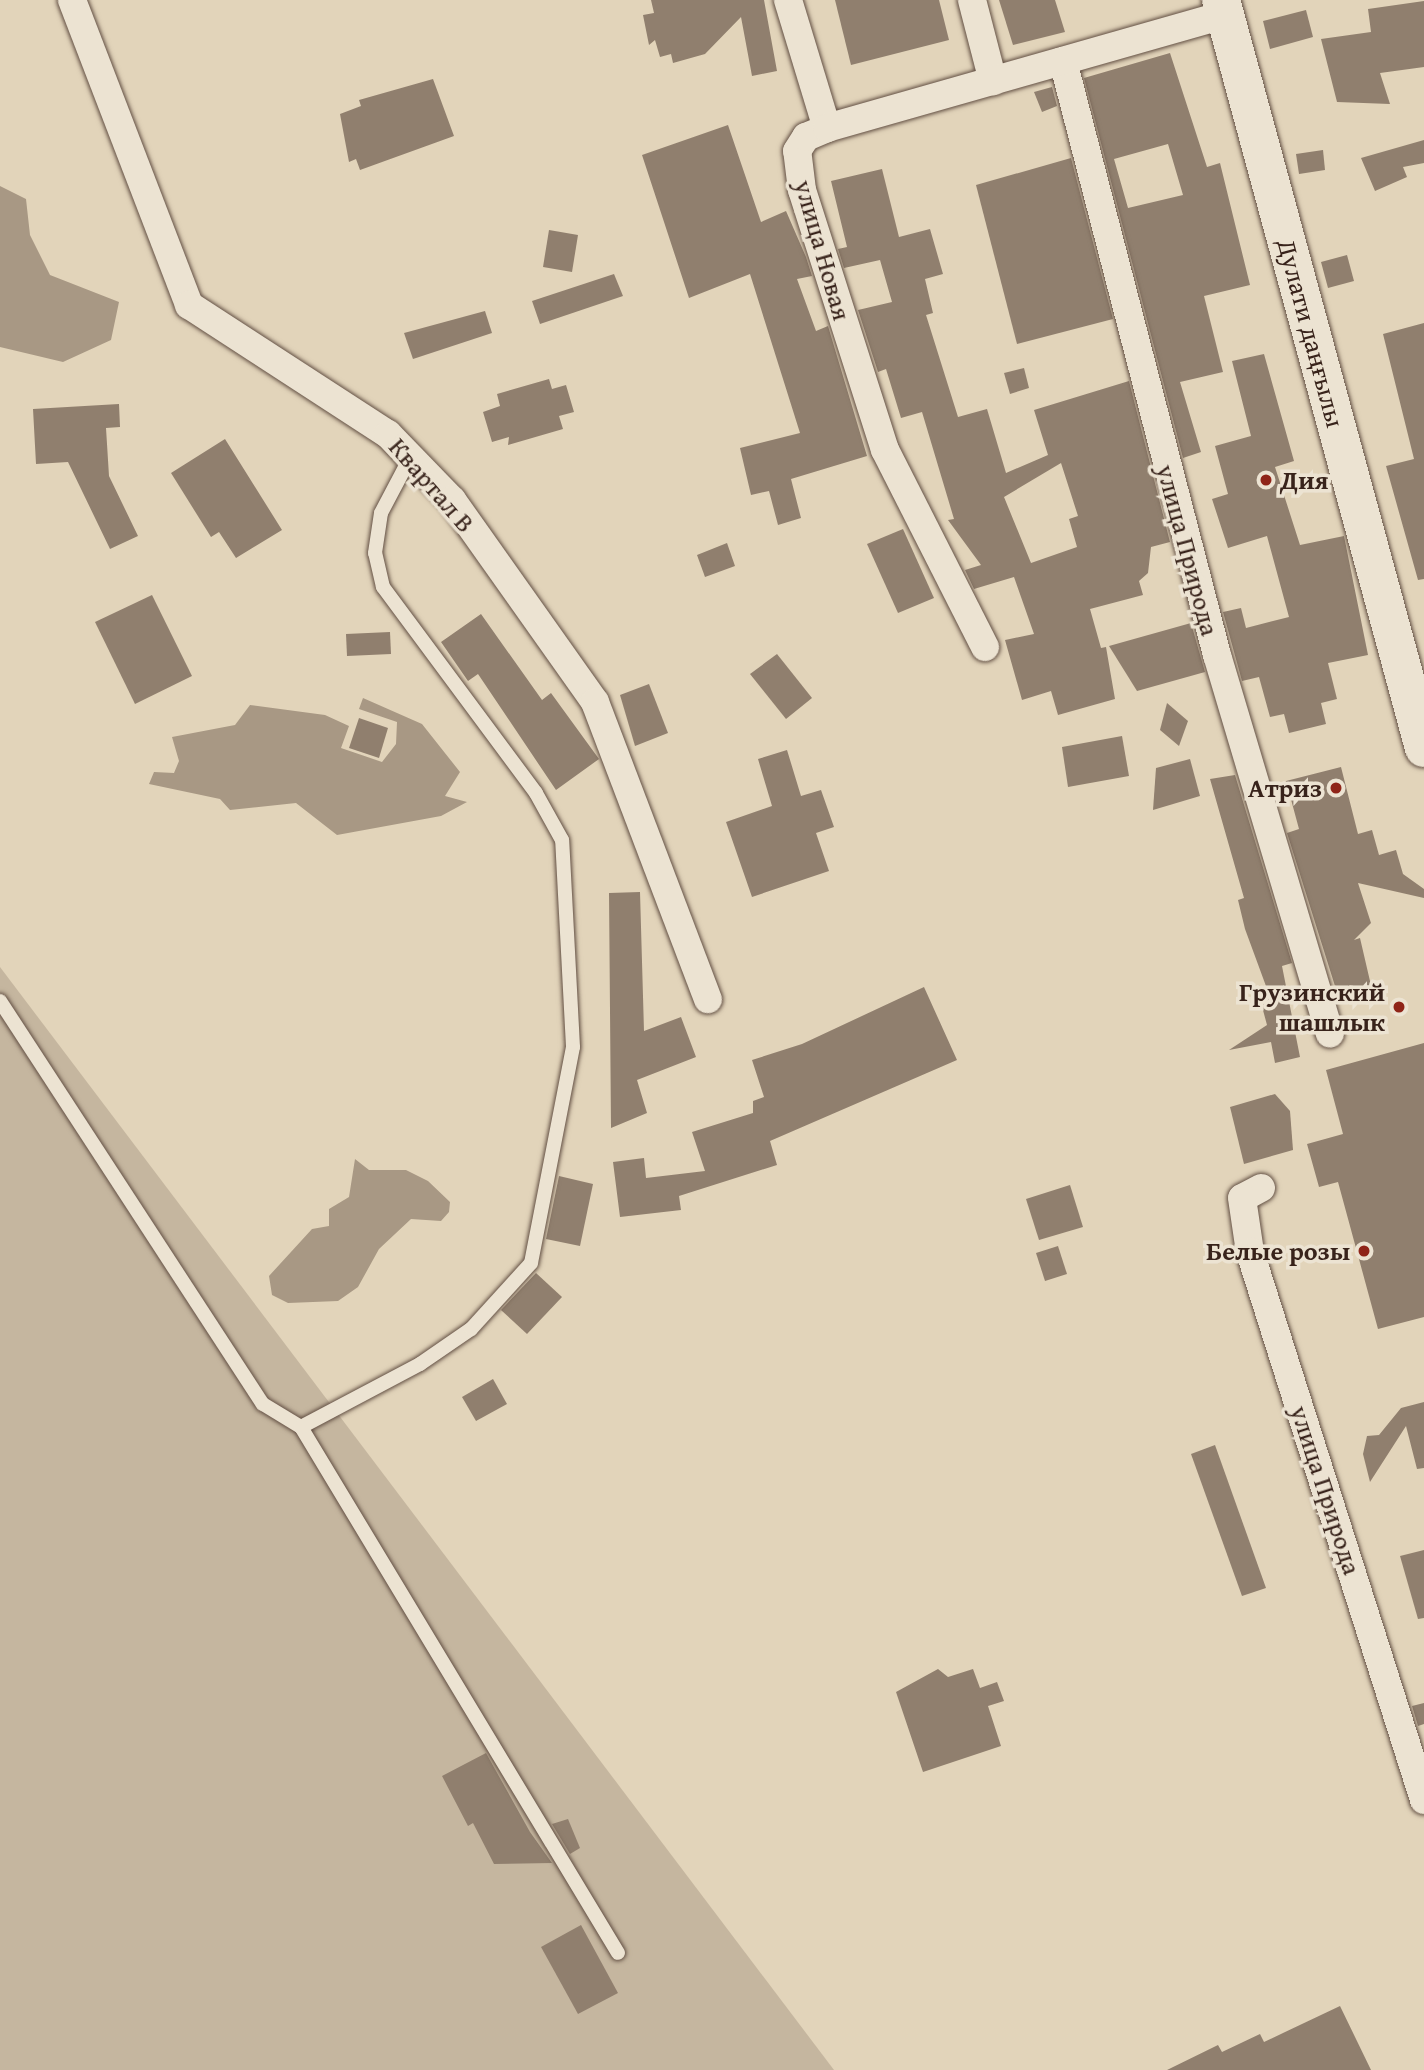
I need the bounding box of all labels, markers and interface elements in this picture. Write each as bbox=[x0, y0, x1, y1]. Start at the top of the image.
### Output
street label: улица Новая bbox=[788, 176, 858, 324]
street label: Дулати даңғылы bbox=[1271, 235, 1351, 431]
street label: Квартал В bbox=[383, 431, 481, 539]
street label: улица Природа bbox=[1150, 461, 1226, 639]
place label: Дия bbox=[1280, 464, 1328, 496]
marker: Дия bbox=[1258, 472, 1274, 488]
place label: Атриз bbox=[1248, 772, 1322, 804]
marker: Атриз bbox=[1328, 780, 1344, 796]
place label: Грузинский шашлык bbox=[1239, 976, 1385, 1038]
marker: Грузинский шашлык bbox=[1391, 999, 1407, 1015]
place label: Белые розы bbox=[1206, 1235, 1350, 1267]
marker: Белые розы bbox=[1356, 1243, 1372, 1259]
street label: улица Природа bbox=[1284, 1402, 1368, 1578]

